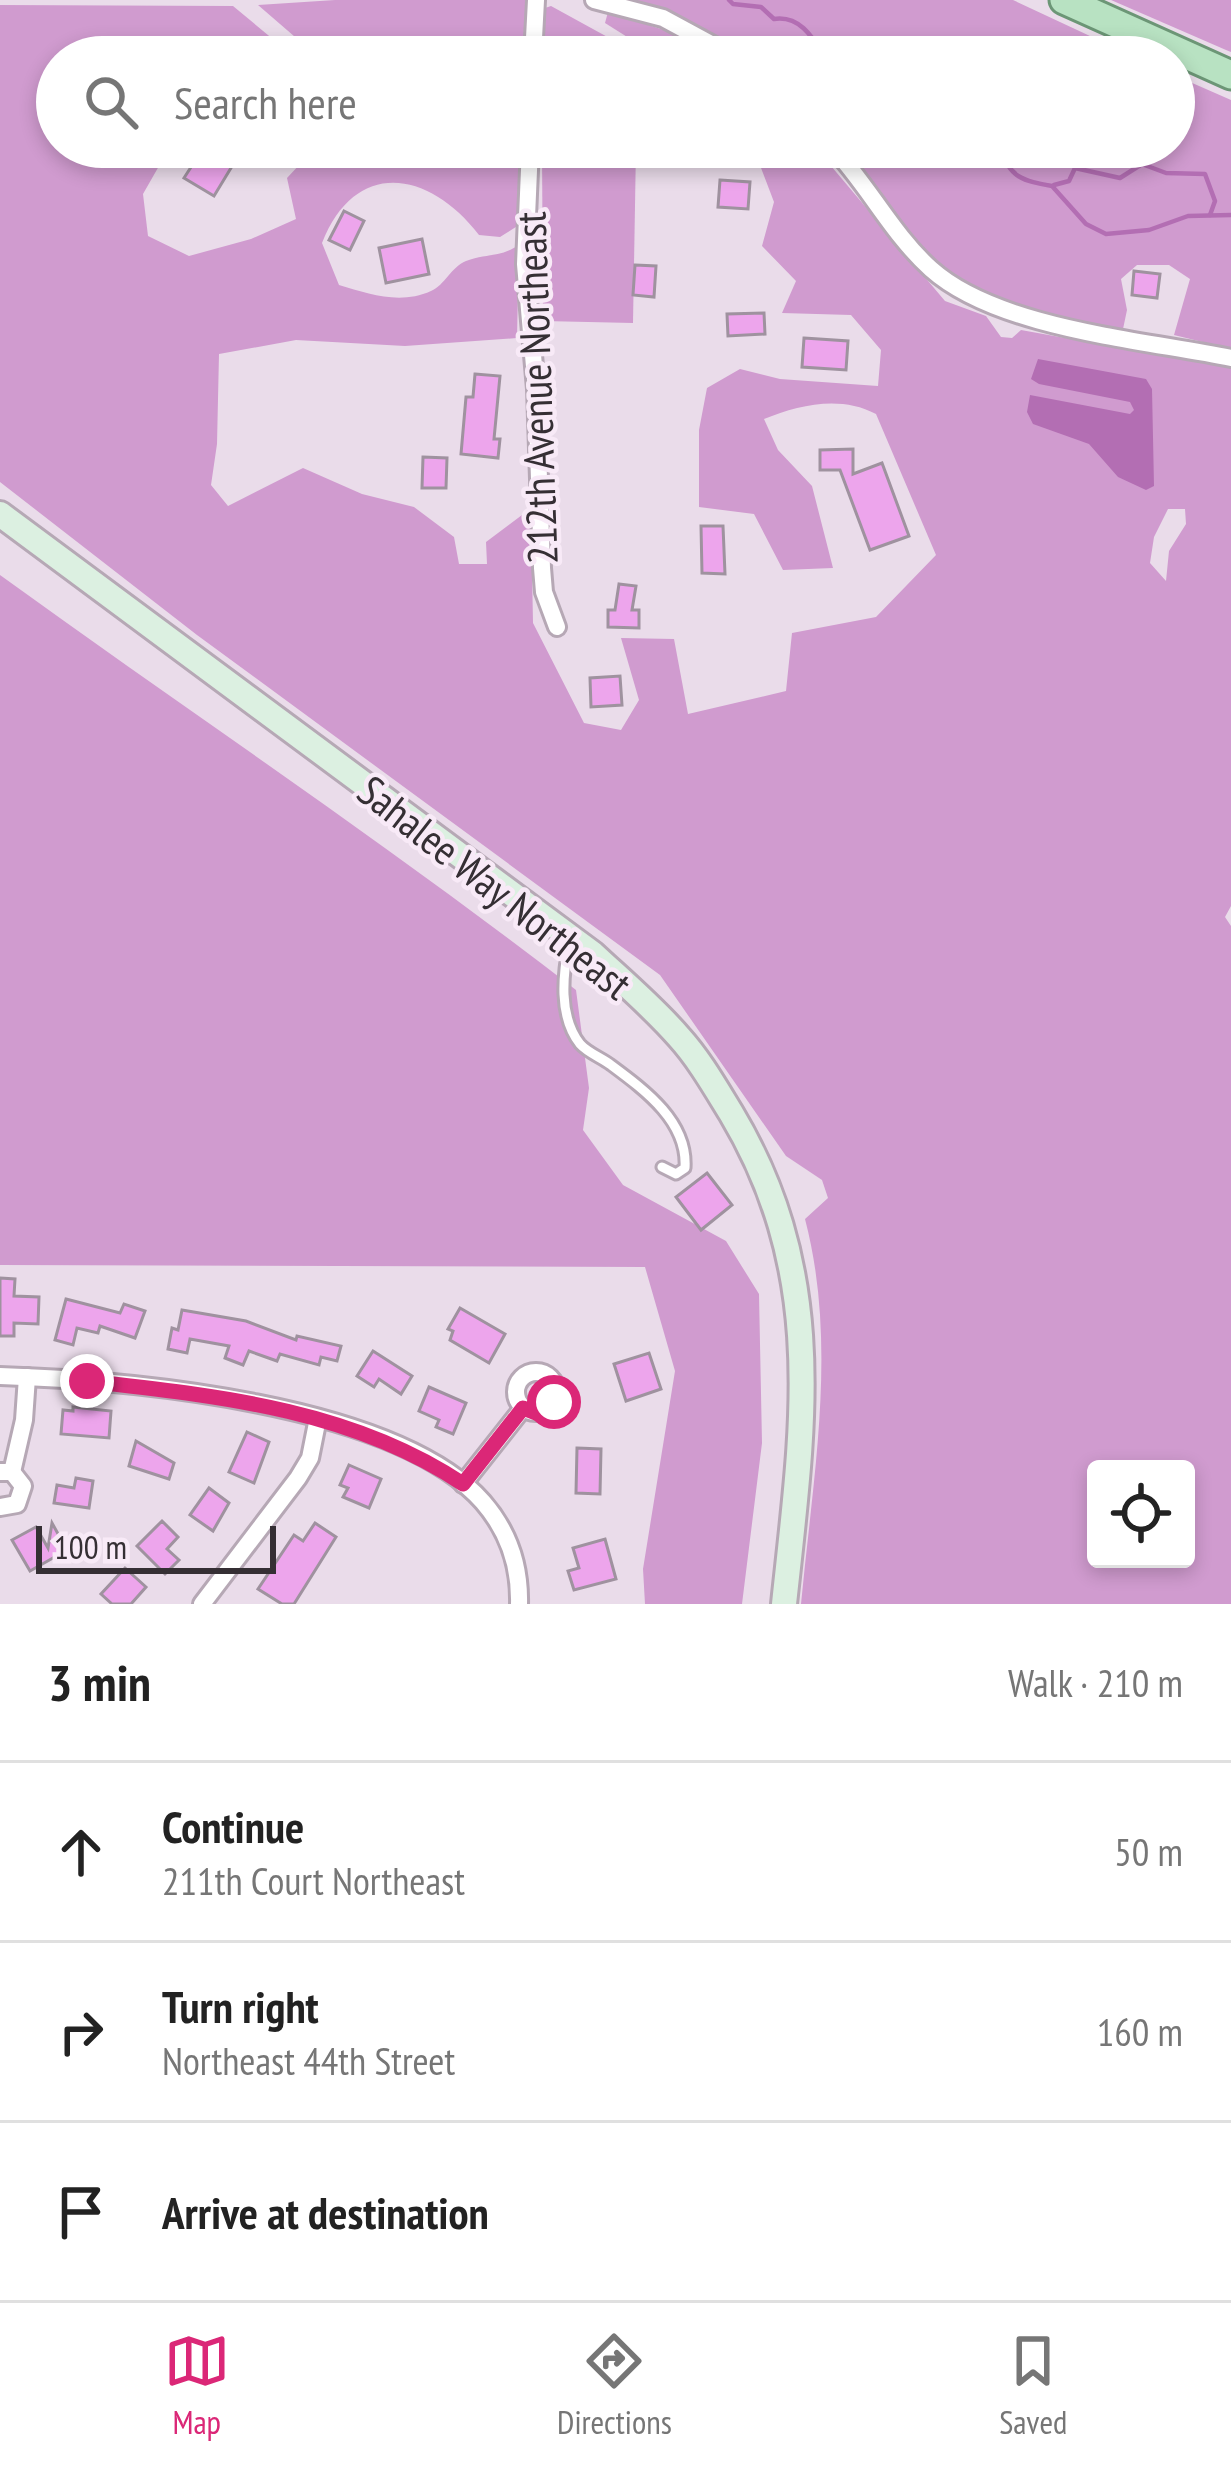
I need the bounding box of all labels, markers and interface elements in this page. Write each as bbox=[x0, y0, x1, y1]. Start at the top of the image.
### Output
search box bbox=[36, 36, 1195, 168]
icon: search bbox=[78, 69, 144, 135]
text: Search here bbox=[174, 73, 357, 131]
street label: 212th Avenue Northeast bbox=[502, 210, 570, 565]
street label: Sahalee Way Northeast bbox=[347, 763, 643, 1011]
route end bbox=[60, 1354, 114, 1408]
route start bbox=[527, 1375, 581, 1429]
map controls bbox=[1087, 1460, 1195, 1568]
button: locate bbox=[1087, 1460, 1195, 1568]
scale bar bbox=[36, 1520, 276, 1573]
text: 100 m bbox=[54, 1525, 127, 1568]
text: 3 min bbox=[48, 1649, 151, 1715]
text: Walk · 210 m bbox=[1008, 1657, 1183, 1708]
text: Continue bbox=[162, 1797, 304, 1855]
icon: ahead bbox=[48, 1819, 114, 1885]
text: 50 m bbox=[1114, 1826, 1183, 1877]
text: 211th Court Northeast bbox=[162, 1855, 465, 1906]
text: Turn right bbox=[162, 1977, 319, 2035]
icon: right bbox=[48, 1999, 114, 2065]
text: 160 m bbox=[1097, 2006, 1183, 2057]
text: Northeast 44th Street bbox=[162, 2035, 455, 2086]
icon: arrive bbox=[48, 2179, 114, 2245]
text: Arrive at destination bbox=[162, 2183, 489, 2241]
tab: Map bbox=[164, 2328, 230, 2443]
tab: Directions bbox=[557, 2328, 672, 2443]
tab: Saved bbox=[999, 2328, 1067, 2443]

